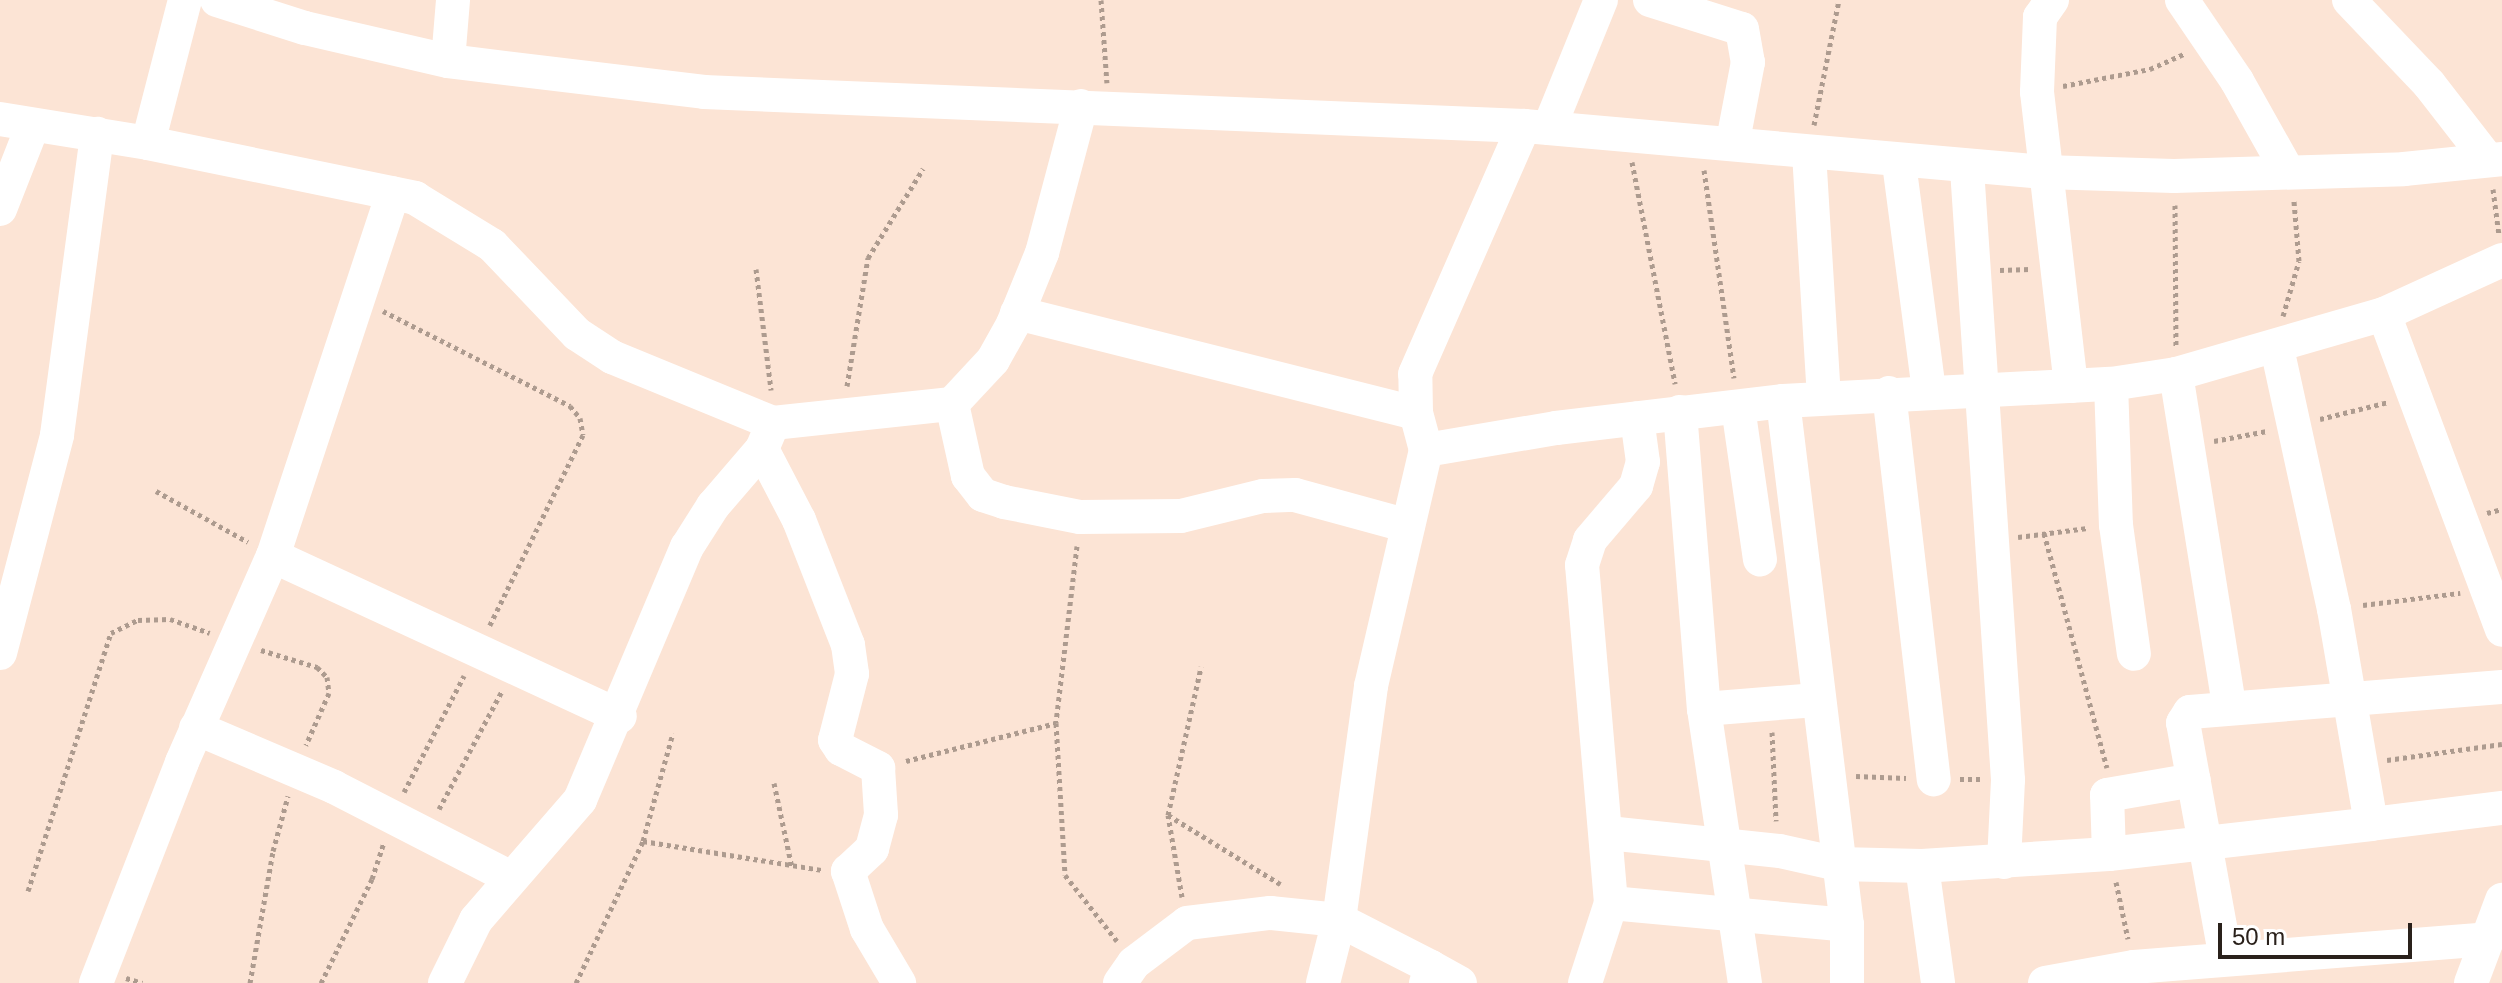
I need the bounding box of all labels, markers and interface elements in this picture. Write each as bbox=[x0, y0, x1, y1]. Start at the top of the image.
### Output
scale bar bbox=[2222, 907, 2416, 957]
text: 50 m bbox=[2232, 923, 2285, 950]

